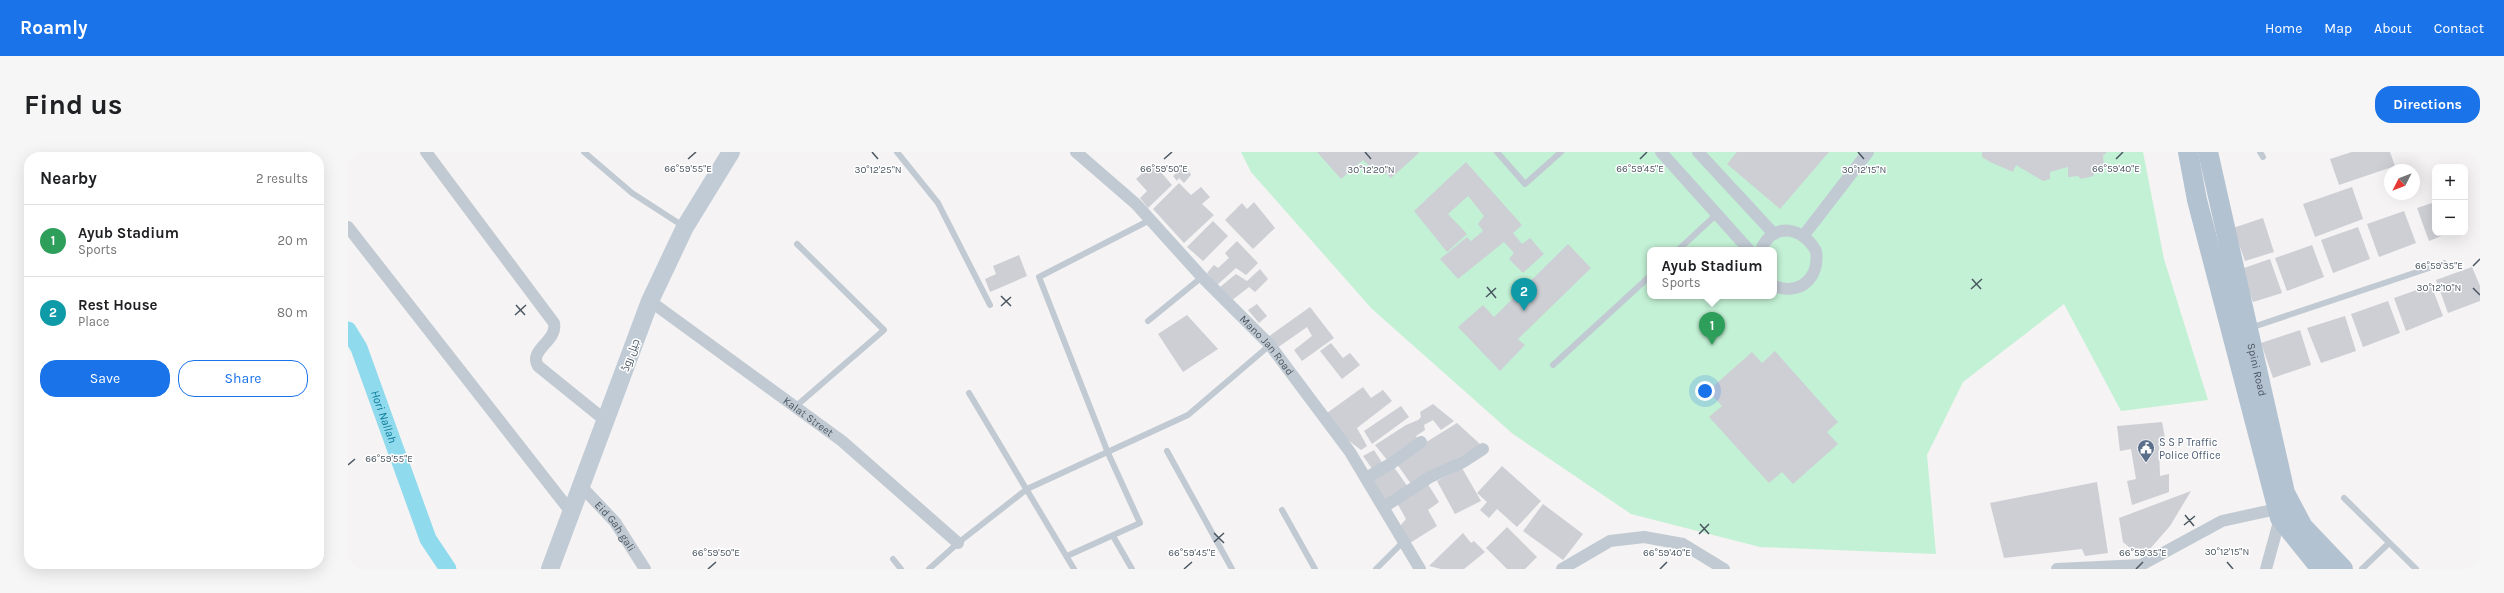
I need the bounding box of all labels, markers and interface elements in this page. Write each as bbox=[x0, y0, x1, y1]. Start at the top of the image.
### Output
text: Roamly bbox=[20, 17, 87, 39]
text: Home bbox=[2265, 20, 2302, 37]
text: Map bbox=[2324, 20, 2352, 37]
text: About bbox=[2374, 20, 2412, 37]
text: Contact bbox=[2434, 20, 2484, 37]
button: Directions bbox=[2375, 86, 2480, 123]
text: Find us bbox=[24, 88, 123, 121]
text: 66°59'55"E bbox=[664, 163, 712, 175]
text: 66°59'50"E bbox=[1140, 163, 1188, 175]
text: 66°59'45"E bbox=[1616, 163, 1664, 175]
text: 66°59'40"E bbox=[2092, 163, 2140, 175]
text: 30°12'25"N bbox=[854, 164, 902, 176]
text: 30°12'20"N bbox=[1347, 164, 1395, 176]
text: 30°12'15"N bbox=[1842, 164, 1886, 176]
north arrow bbox=[2384, 164, 2420, 200]
map controls bbox=[2432, 164, 2468, 236]
button: + bbox=[2432, 164, 2468, 200]
text: Nearby bbox=[40, 168, 97, 188]
text: 2 results bbox=[256, 171, 308, 186]
button: − bbox=[2432, 200, 2468, 236]
text: Ayub Stadium bbox=[78, 224, 179, 242]
text: 1 bbox=[51, 233, 55, 248]
text: 20 m bbox=[278, 233, 308, 248]
text: Sports bbox=[78, 242, 117, 257]
popup bbox=[1647, 247, 1777, 299]
text: Ayub Stadium bbox=[1662, 257, 1762, 275]
text: 66°59'35"E bbox=[2415, 260, 2463, 272]
text: Sports bbox=[1662, 275, 1701, 290]
pin: 2 bbox=[1511, 278, 1537, 311]
text: 30°12'10"N bbox=[2417, 282, 2461, 294]
text: Rest House bbox=[78, 296, 158, 314]
text: 2 bbox=[49, 305, 57, 320]
text: 80 m bbox=[277, 305, 308, 320]
pin: 1 bbox=[1699, 312, 1725, 345]
street label: Mano Jan Road bbox=[1237, 313, 1296, 378]
text: Place bbox=[78, 314, 109, 329]
street label: جیل روڈ bbox=[619, 337, 642, 373]
street label: Spini Road bbox=[2244, 342, 2269, 398]
button: Save bbox=[40, 360, 170, 397]
button: Share bbox=[178, 360, 308, 397]
your location bbox=[1695, 381, 1715, 401]
water label: Hori Nallah bbox=[368, 388, 400, 445]
street label: Kalat Street bbox=[780, 394, 836, 439]
place label: S S P Traffic Police Office bbox=[2159, 436, 2221, 462]
public building icon: S S P Traffic Police Office bbox=[2136, 438, 2156, 463]
text: 66°59'55"E bbox=[365, 453, 413, 465]
street label: Eid Gah gali bbox=[592, 499, 638, 554]
text: 30°12'15"N bbox=[2205, 546, 2249, 558]
text: 66°59'50"E bbox=[692, 547, 740, 559]
text: 66°59'45"E bbox=[1168, 547, 1216, 559]
text: 66°59'40"E bbox=[1643, 547, 1691, 559]
text: 66°59'35"E bbox=[2119, 547, 2167, 559]

